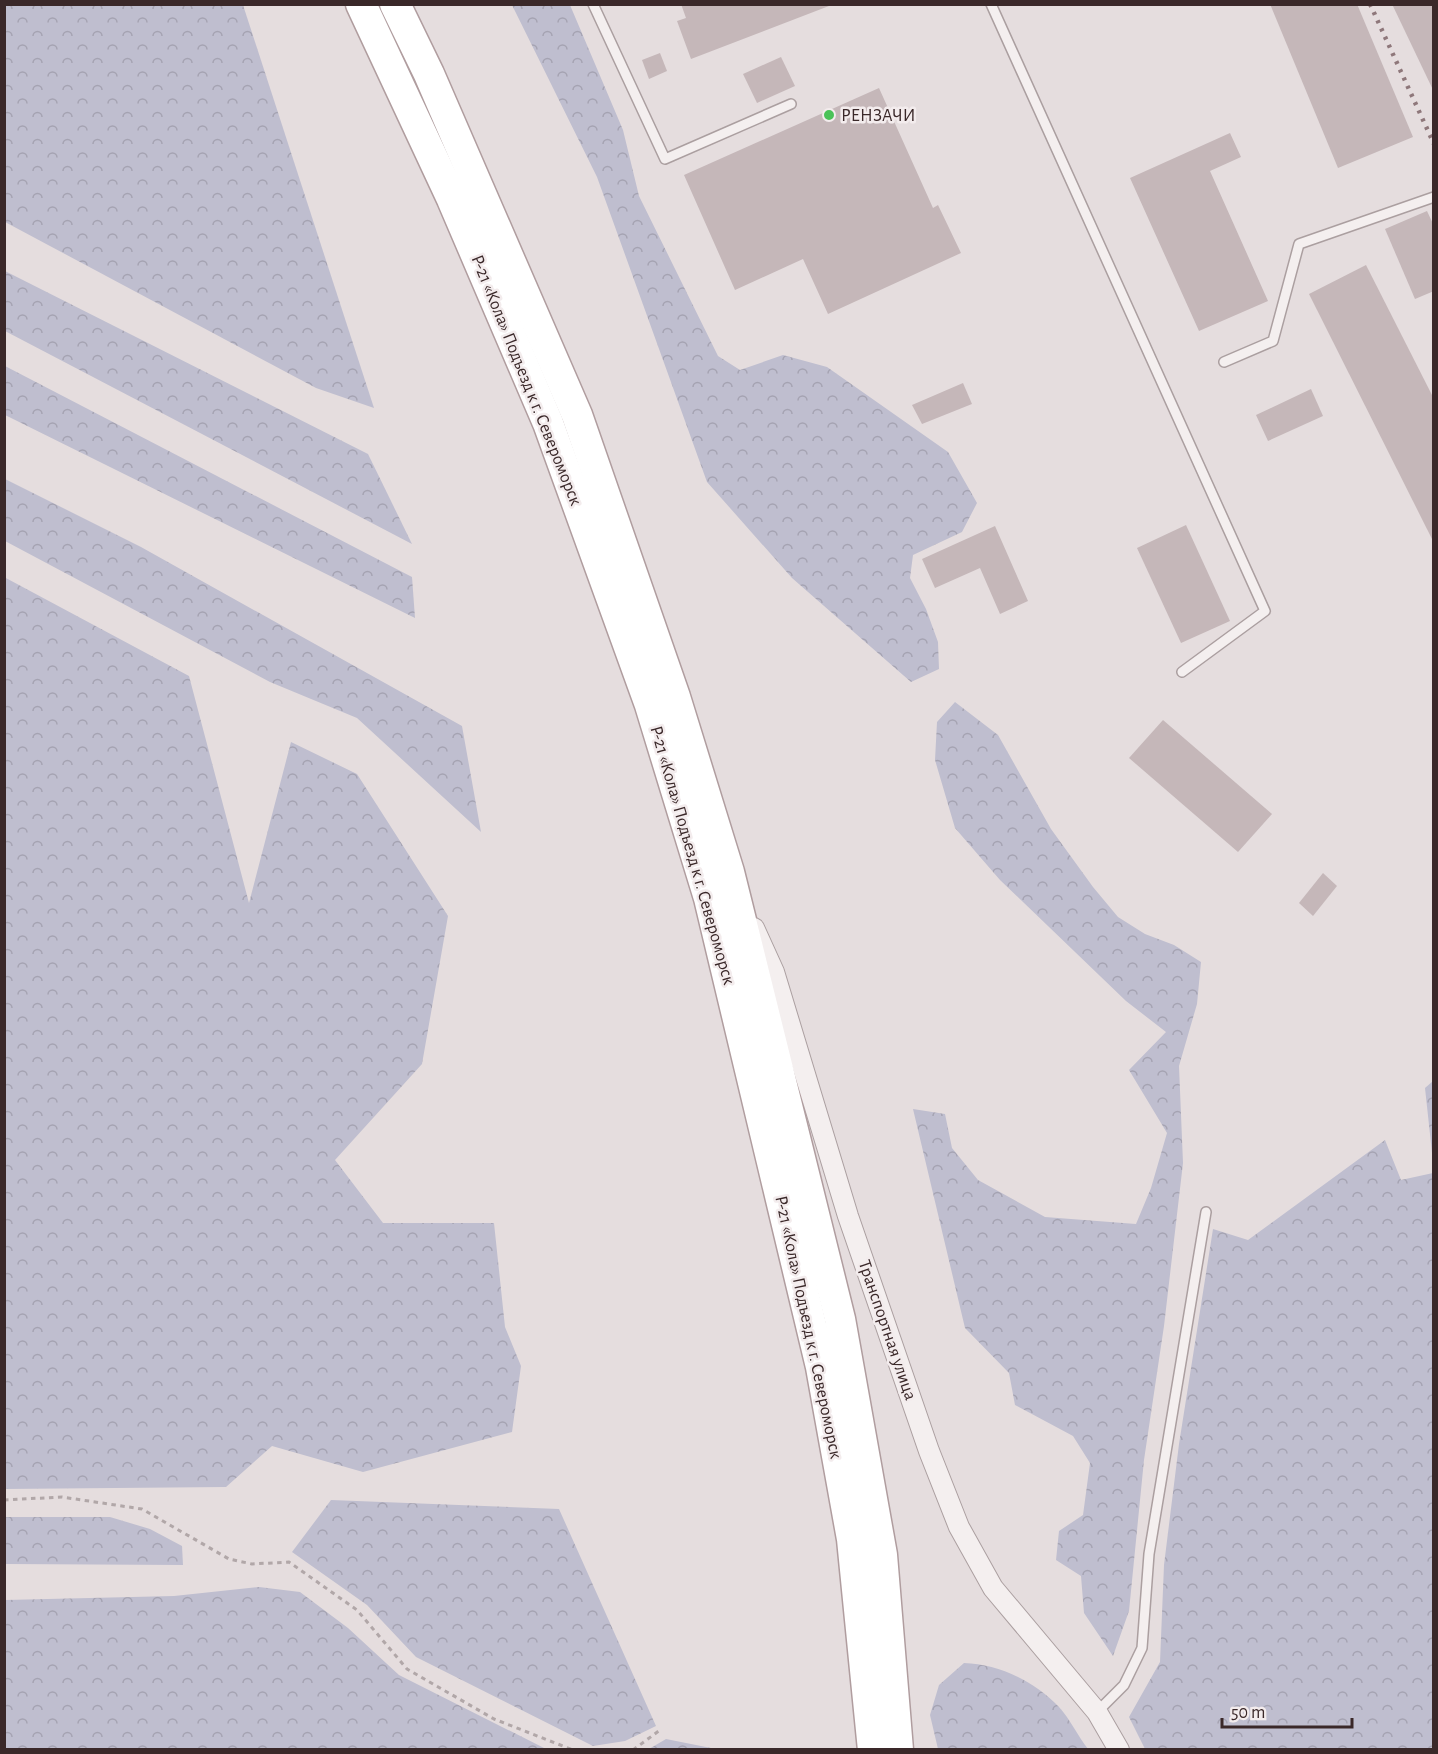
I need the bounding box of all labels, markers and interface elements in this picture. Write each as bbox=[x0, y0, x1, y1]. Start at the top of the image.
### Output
place label: РЕНЗАЧИ bbox=[841, 107, 916, 125]
marker: РЕНЗАЧИ bbox=[822, 108, 836, 122]
street label: Р-21 «Кола» Подъезд к г. Североморск bbox=[467, 253, 585, 509]
street label: Р-21 «Кола» Подъезд к г. Североморск bbox=[646, 724, 738, 987]
street label: Р-21 «Кола» Подъезд к г. Североморск bbox=[771, 1194, 845, 1461]
street label: Транспортная улица bbox=[855, 1258, 919, 1403]
scale bar bbox=[1222, 1691, 1352, 1729]
text: 50 m bbox=[1231, 1704, 1265, 1722]

